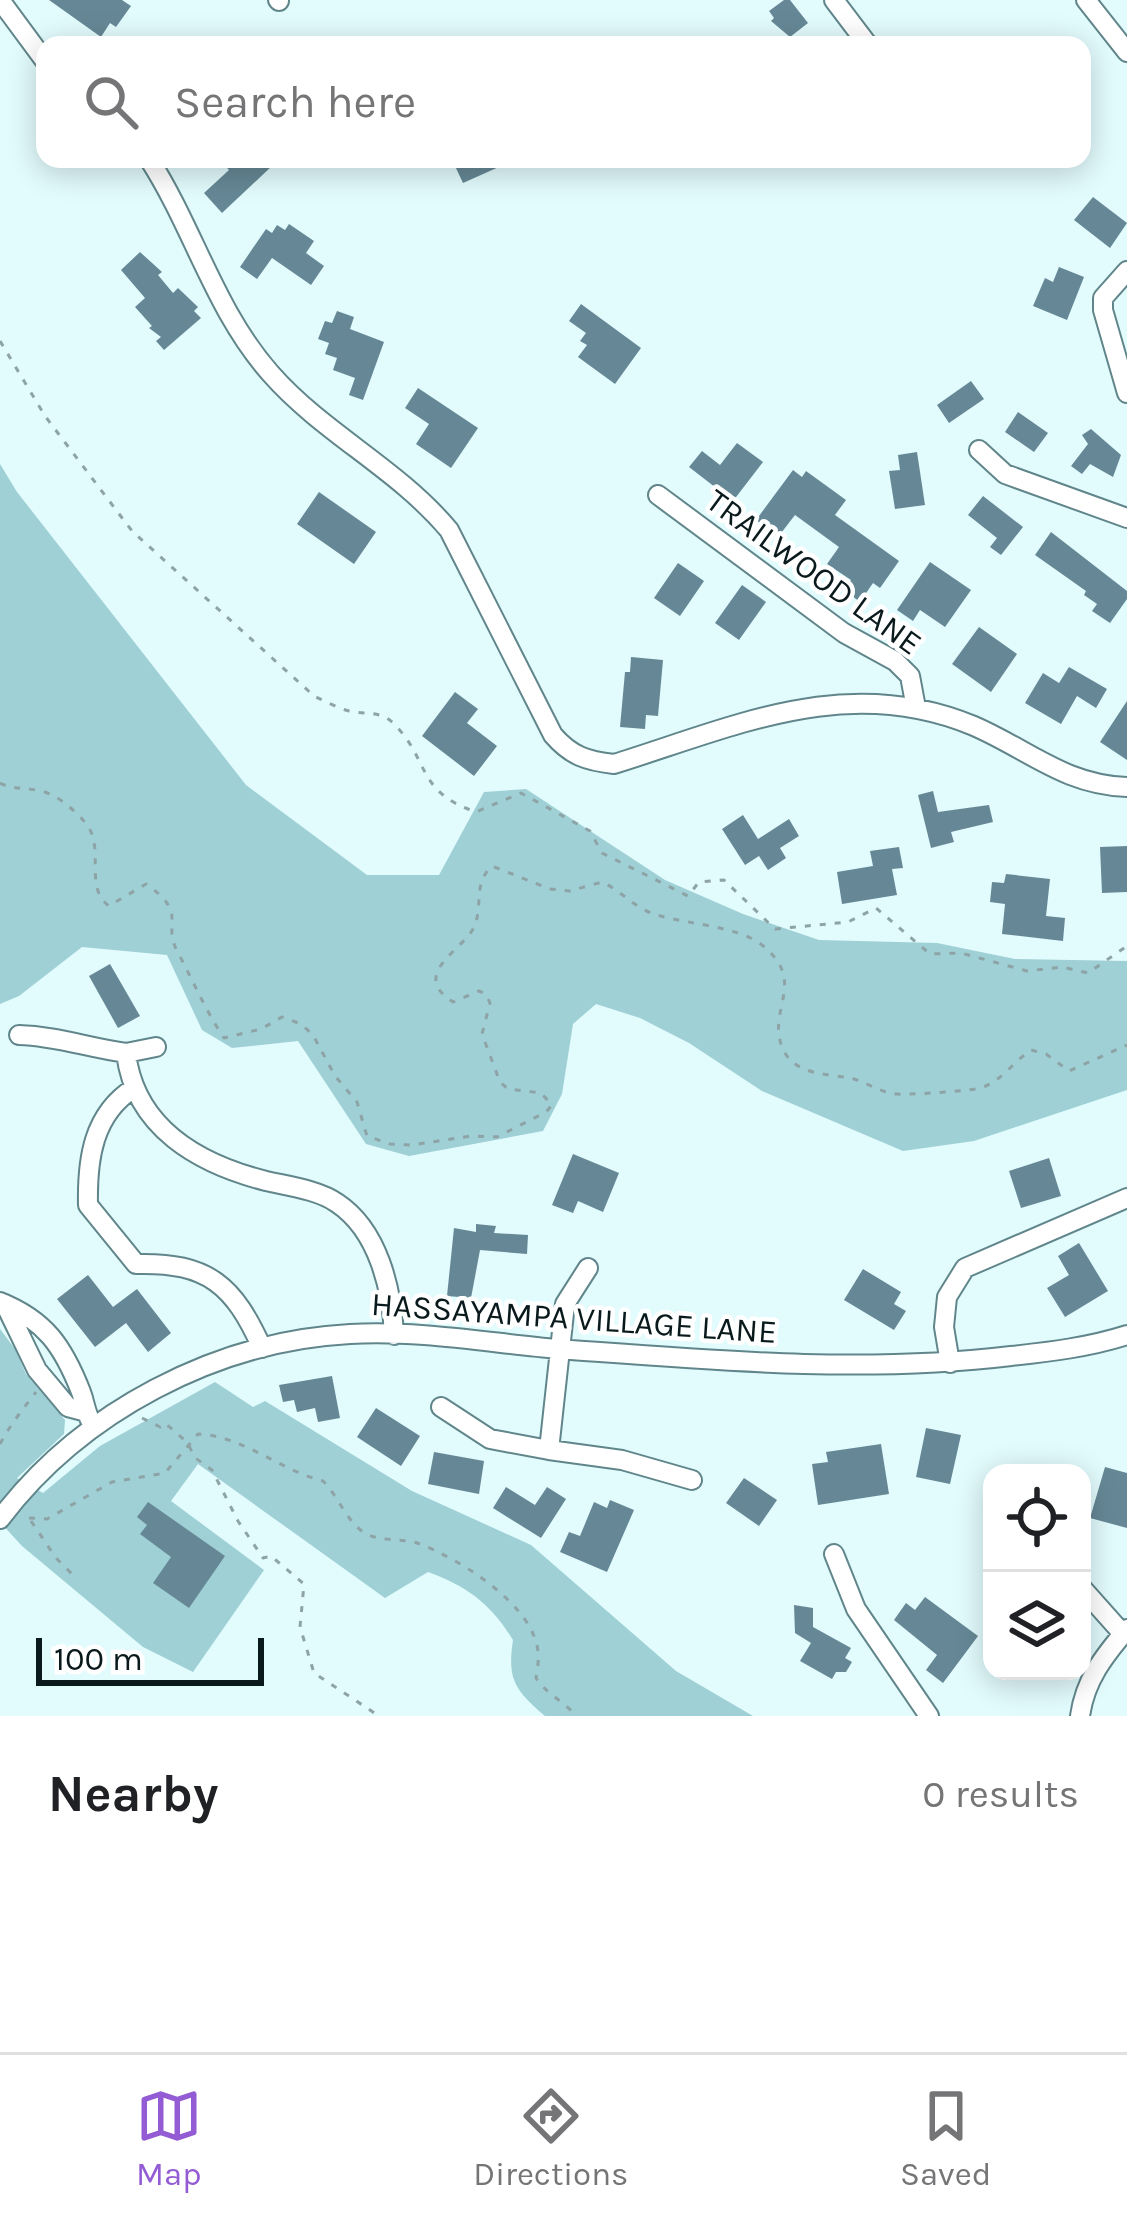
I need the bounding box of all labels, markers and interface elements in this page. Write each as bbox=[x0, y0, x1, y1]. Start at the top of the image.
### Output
search box bbox=[36, 36, 1091, 168]
icon: search bbox=[78, 69, 144, 135]
text: Search here bbox=[174, 76, 416, 128]
street label: TRAILWOOD LANE bbox=[699, 481, 929, 663]
street label: HASSAYAMPA VILLAGE LANE bbox=[370, 1285, 778, 1351]
map controls bbox=[983, 1464, 1091, 1680]
button: locate bbox=[983, 1464, 1091, 1572]
button: layers bbox=[983, 1572, 1091, 1680]
scale bar bbox=[36, 1632, 264, 1685]
text: 100 m bbox=[54, 1640, 143, 1678]
text: Nearby bbox=[48, 1764, 218, 1824]
text: 0 results bbox=[922, 1771, 1079, 1817]
tab: Map bbox=[136, 2083, 202, 2193]
tab: Directions bbox=[473, 2083, 628, 2193]
tab: Saved bbox=[900, 2083, 991, 2193]

